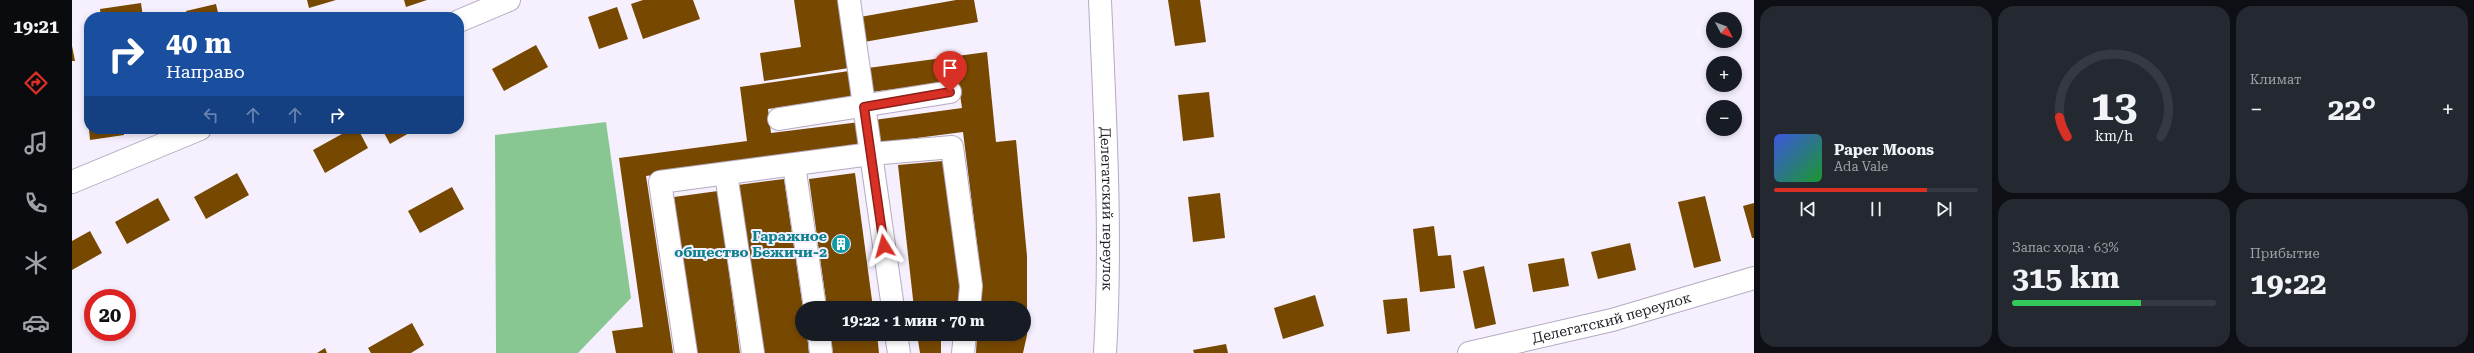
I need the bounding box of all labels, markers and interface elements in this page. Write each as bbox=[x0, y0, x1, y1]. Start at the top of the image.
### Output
north arrow bbox=[1706, 12, 1742, 48]
map controls bbox=[1706, 12, 1742, 136]
text: 19:21 bbox=[13, 16, 59, 37]
text: 40 m bbox=[166, 27, 231, 60]
icon: right bbox=[100, 28, 152, 80]
pin bbox=[933, 51, 967, 92]
button: + bbox=[1706, 56, 1742, 92]
icon: arrive bbox=[939, 57, 961, 79]
text: Направо bbox=[166, 61, 245, 82]
icon: directions bbox=[22, 69, 50, 97]
text: Климат bbox=[2250, 72, 2301, 87]
text: 13 bbox=[2091, 81, 2137, 130]
text: 22° bbox=[2328, 92, 2376, 127]
text: − bbox=[2250, 97, 2262, 122]
text: + bbox=[2442, 97, 2454, 122]
button: − bbox=[1706, 100, 1742, 136]
icon: left bbox=[200, 104, 222, 126]
icon: ahead bbox=[242, 104, 264, 126]
icon: ahead bbox=[284, 104, 306, 126]
icon: right bbox=[326, 104, 348, 126]
street label: Делегатский переулок bbox=[1097, 126, 1116, 291]
text: km/h bbox=[2095, 128, 2133, 144]
icon: music bbox=[22, 129, 50, 157]
text: Paper Moons bbox=[1834, 141, 1934, 159]
text: Ada Vale bbox=[1834, 159, 1888, 174]
icon: phone bbox=[22, 189, 50, 217]
icon: previous bbox=[1797, 198, 1819, 220]
icon: pause bbox=[1865, 198, 1887, 220]
icon: next bbox=[1933, 198, 1955, 220]
position arrow bbox=[863, 225, 905, 267]
place label: Гаражное общество Бежичи-2 bbox=[674, 228, 827, 260]
building icon: Гаражное общество Бежичи-2 bbox=[830, 233, 852, 255]
text: Запас хода · 63% bbox=[2012, 240, 2119, 255]
text: Прибытие bbox=[2250, 246, 2320, 261]
icon: climate bbox=[22, 249, 50, 277]
text: 315 km bbox=[2012, 260, 2120, 295]
text: 19:22 bbox=[2250, 266, 2327, 301]
speed limit sign: 20 bbox=[84, 289, 136, 341]
street label: Делегатский переулок bbox=[1530, 289, 1693, 346]
icon: car bbox=[22, 309, 50, 337]
text: 19:22 · 1 мин · 70 m bbox=[842, 312, 984, 330]

